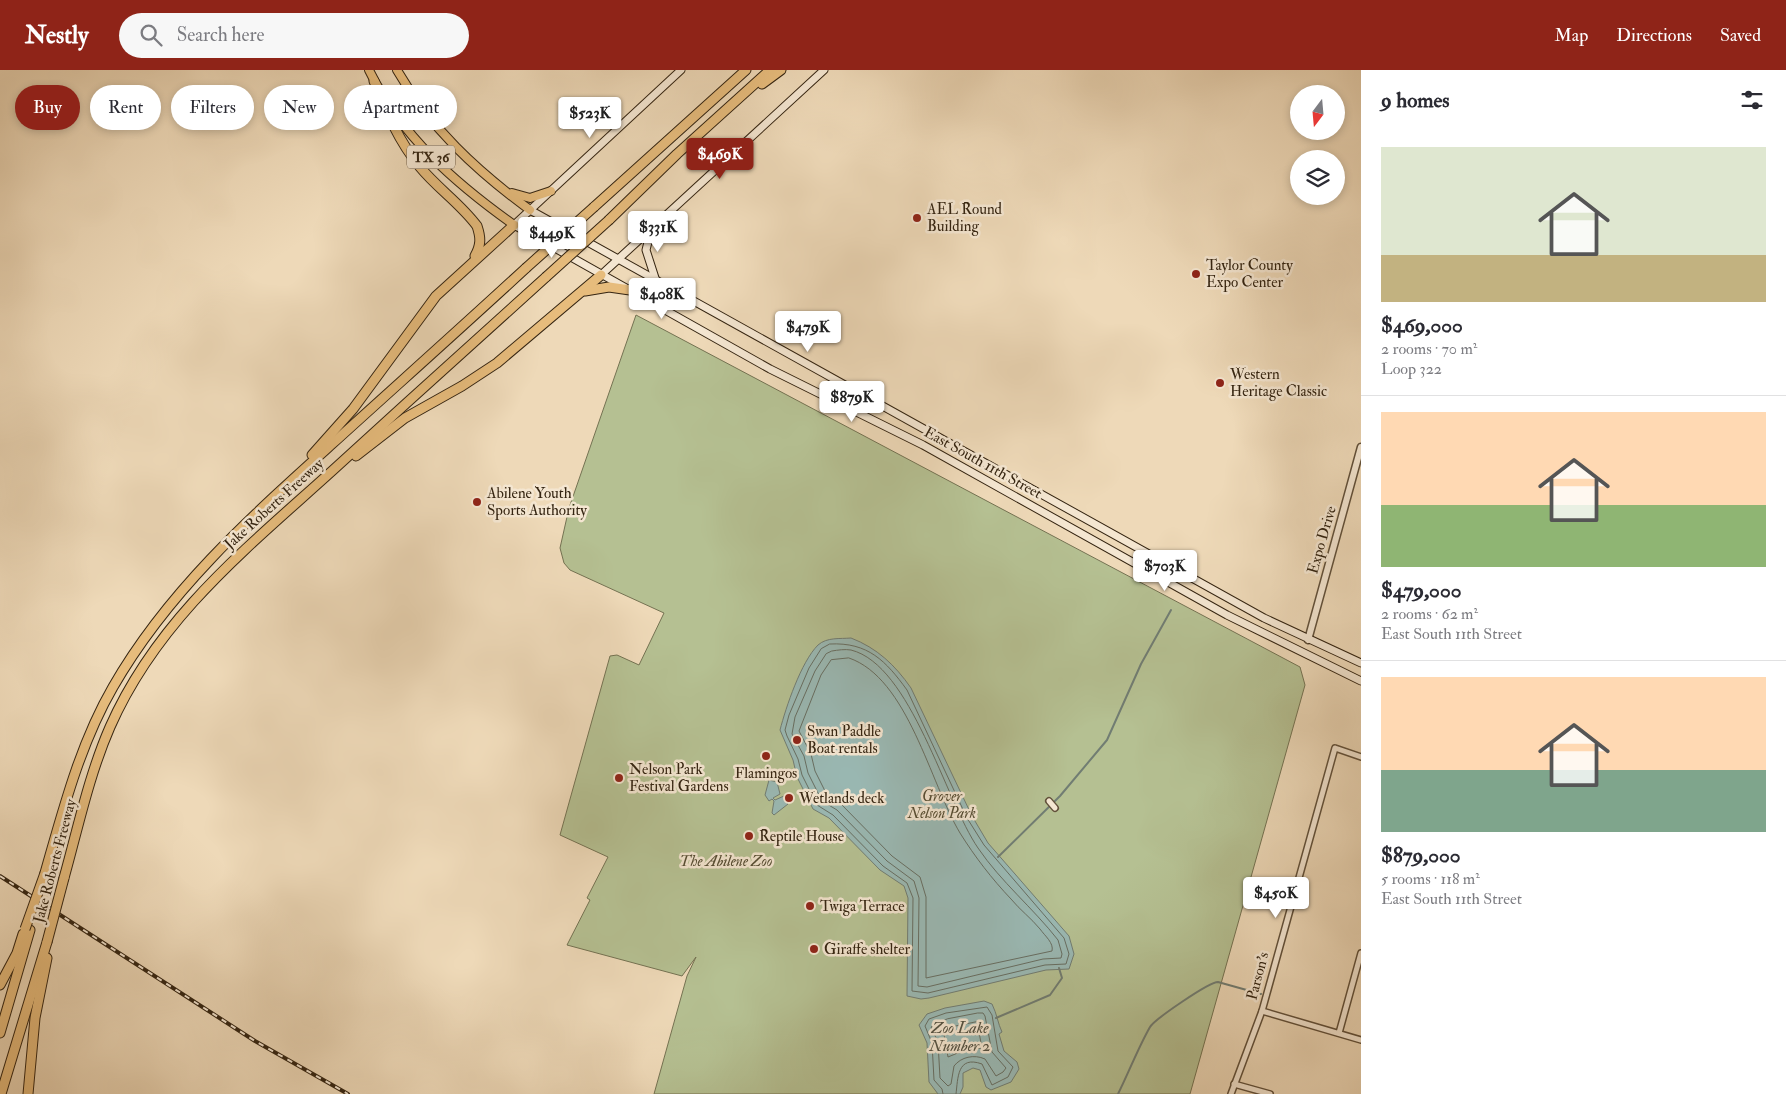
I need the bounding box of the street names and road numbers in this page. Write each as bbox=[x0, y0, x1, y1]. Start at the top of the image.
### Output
road number: TX 36 bbox=[407, 145, 455, 168]
street label: East South 11th Street bbox=[921, 423, 1045, 503]
street label: Jake Roberts Freeway bbox=[220, 454, 329, 555]
street label: Expo Drive bbox=[1303, 504, 1342, 576]
street label: Jake Roberts Freeway bbox=[29, 797, 82, 926]
street label: Parson's bbox=[1242, 950, 1274, 1002]

